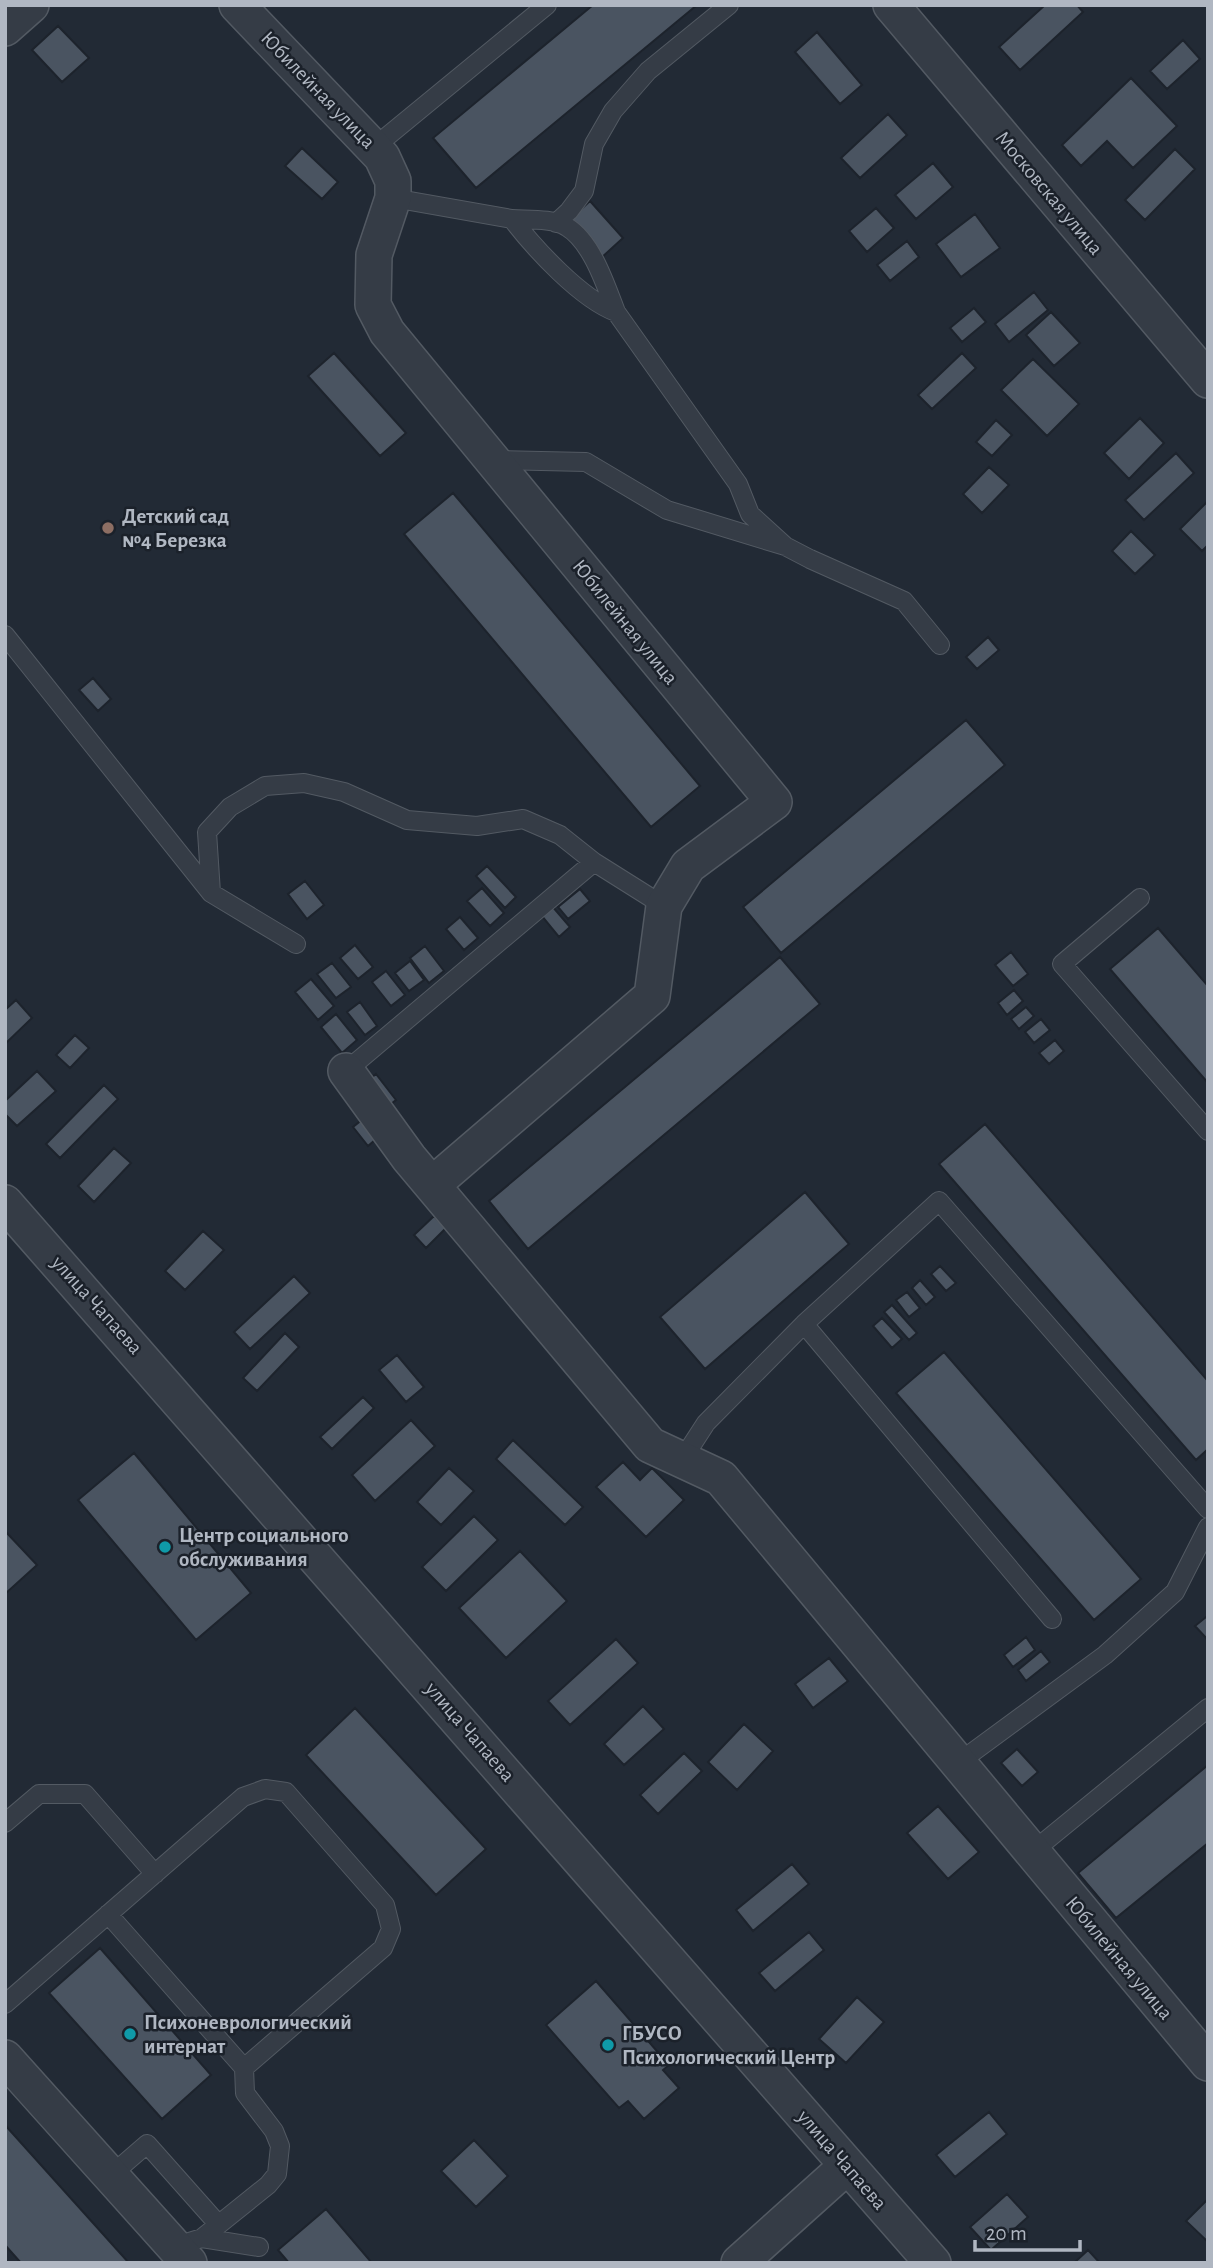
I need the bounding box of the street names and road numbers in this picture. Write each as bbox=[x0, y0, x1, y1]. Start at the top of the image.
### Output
street label: Юбилейная улица bbox=[257, 27, 379, 153]
street label: Московская улица bbox=[991, 127, 1107, 259]
street label: Юбилейная улица bbox=[568, 556, 682, 689]
street label: улица Чапаева bbox=[47, 1251, 147, 1359]
street label: улица Чапаева bbox=[421, 1677, 519, 1786]
street label: Юбилейная улица bbox=[1061, 1892, 1177, 2024]
street label: улица Чапаева bbox=[793, 2105, 891, 2214]

